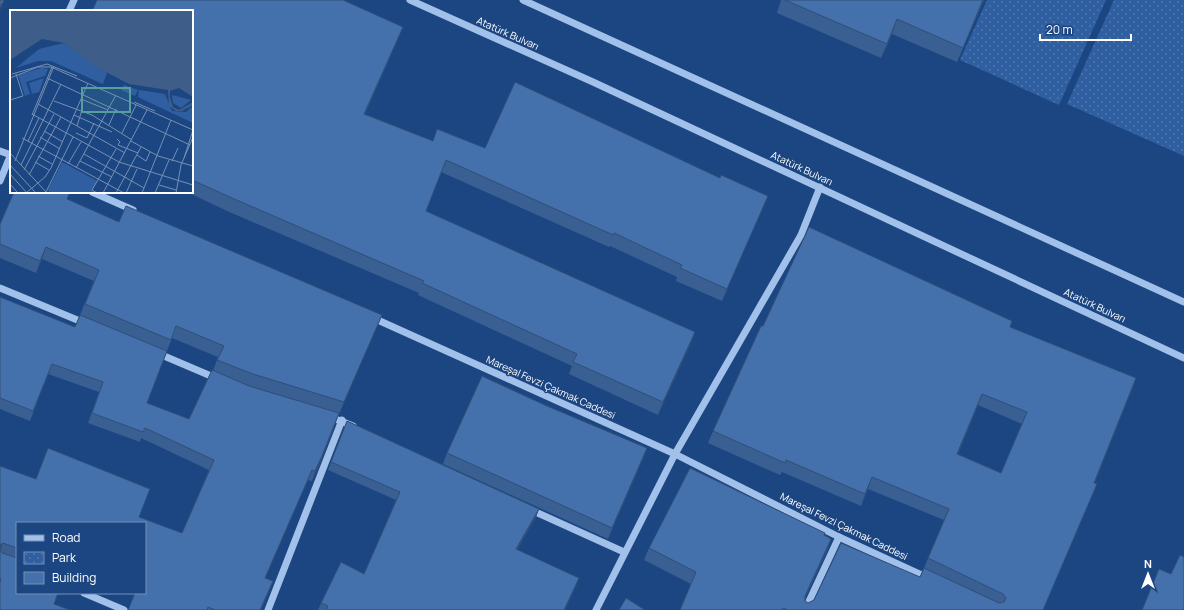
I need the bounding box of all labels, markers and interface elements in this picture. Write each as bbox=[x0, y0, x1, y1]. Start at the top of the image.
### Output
inset map bbox=[10, 10, 193, 193]
street label: Atatürk Bulvarı bbox=[475, 13, 541, 53]
scale bar bbox=[1040, 16, 1131, 42]
text: 20 m bbox=[1046, 21, 1073, 38]
street label: Atatürk Bulvarı bbox=[769, 148, 835, 188]
street label: Atatürk Bulvarı bbox=[1062, 285, 1128, 325]
street label: Mareşal Fevzi Çakmak Caddesi bbox=[484, 352, 618, 422]
street label: Mareşal Fevzi Çakmak Caddesi bbox=[778, 489, 910, 563]
legend bbox=[16, 522, 146, 594]
text: Road bbox=[52, 529, 80, 546]
text: Park bbox=[52, 549, 77, 566]
north arrow bbox=[1128, 554, 1168, 594]
text: N bbox=[1144, 556, 1152, 571]
text: Building bbox=[52, 569, 96, 586]

